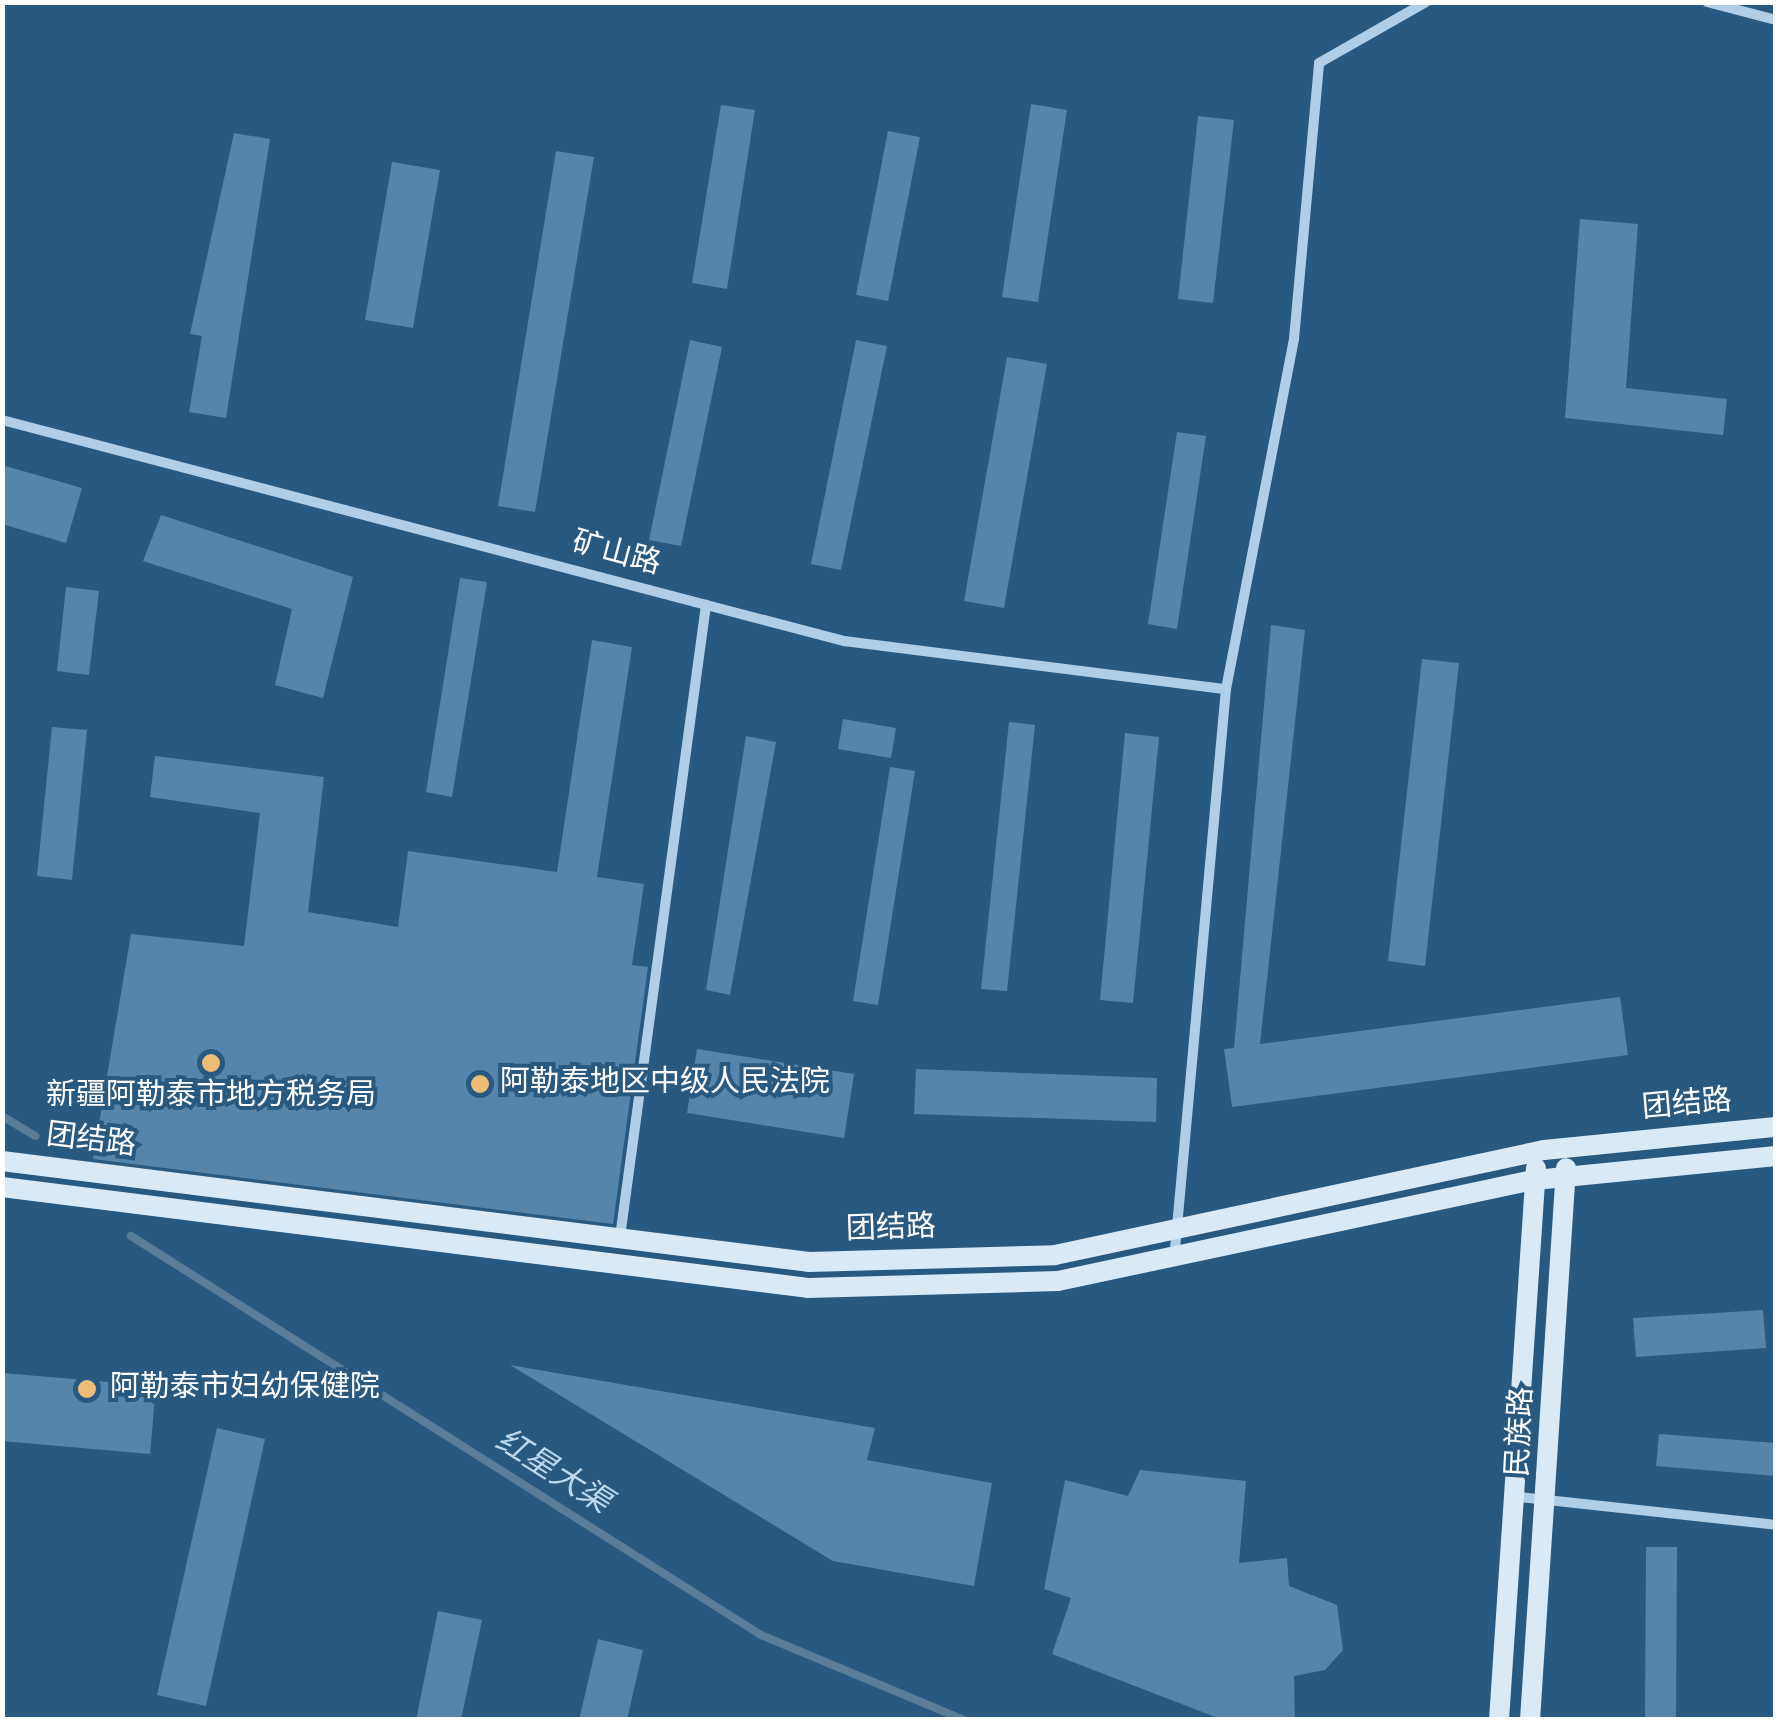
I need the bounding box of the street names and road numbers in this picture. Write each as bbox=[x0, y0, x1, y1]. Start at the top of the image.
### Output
street label: 矿山路 bbox=[568, 526, 664, 584]
street label: 团结路 bbox=[1641, 1084, 1733, 1128]
street label: 团结路 bbox=[44, 1119, 138, 1165]
street label: 团结路 bbox=[845, 1210, 937, 1250]
street label: 民族路 bbox=[1502, 1386, 1542, 1478]

